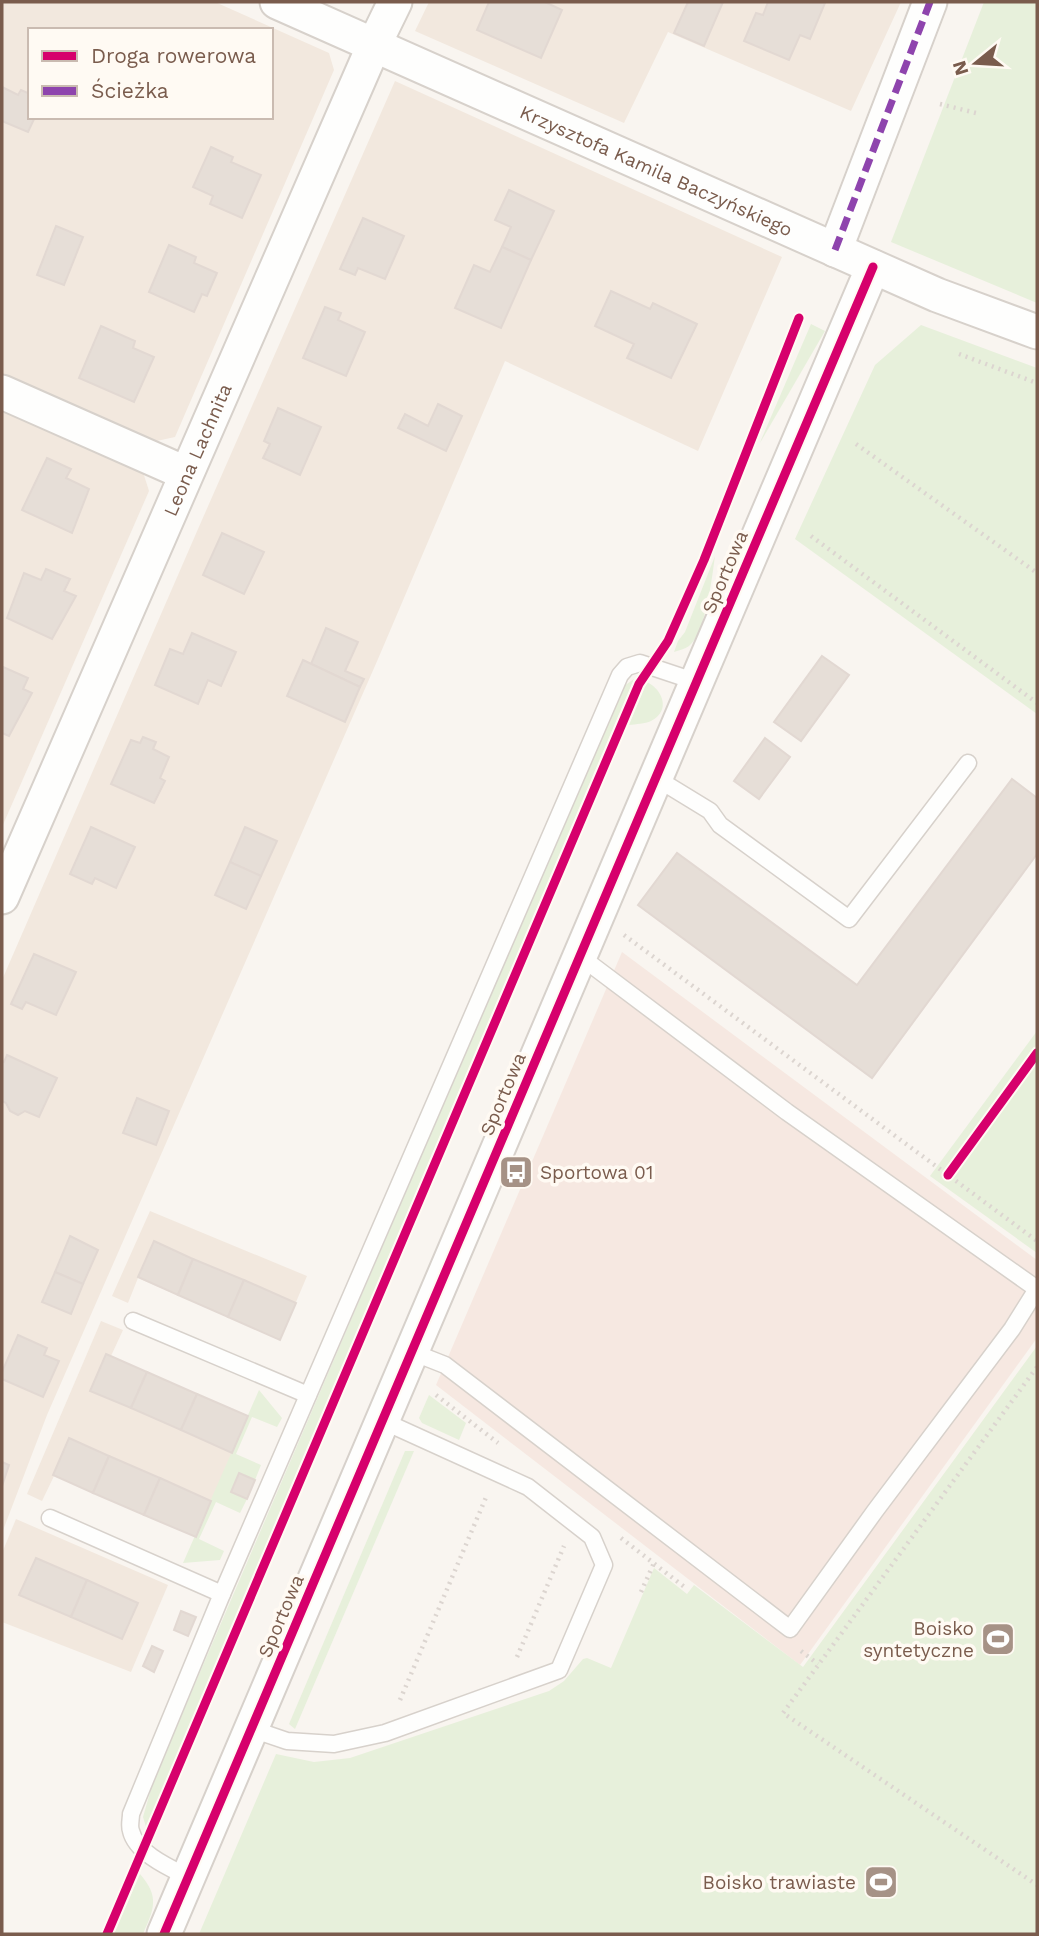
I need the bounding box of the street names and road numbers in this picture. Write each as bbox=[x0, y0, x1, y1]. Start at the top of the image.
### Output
street label: Krzysztofa Kamila Baczyńskiego bbox=[516, 100, 796, 241]
street label: Leona Lachnita bbox=[158, 380, 236, 520]
street label: Sportowa bbox=[697, 527, 753, 617]
street label: Sportowa bbox=[475, 1049, 531, 1139]
street label: Sportowa bbox=[253, 1571, 309, 1661]

